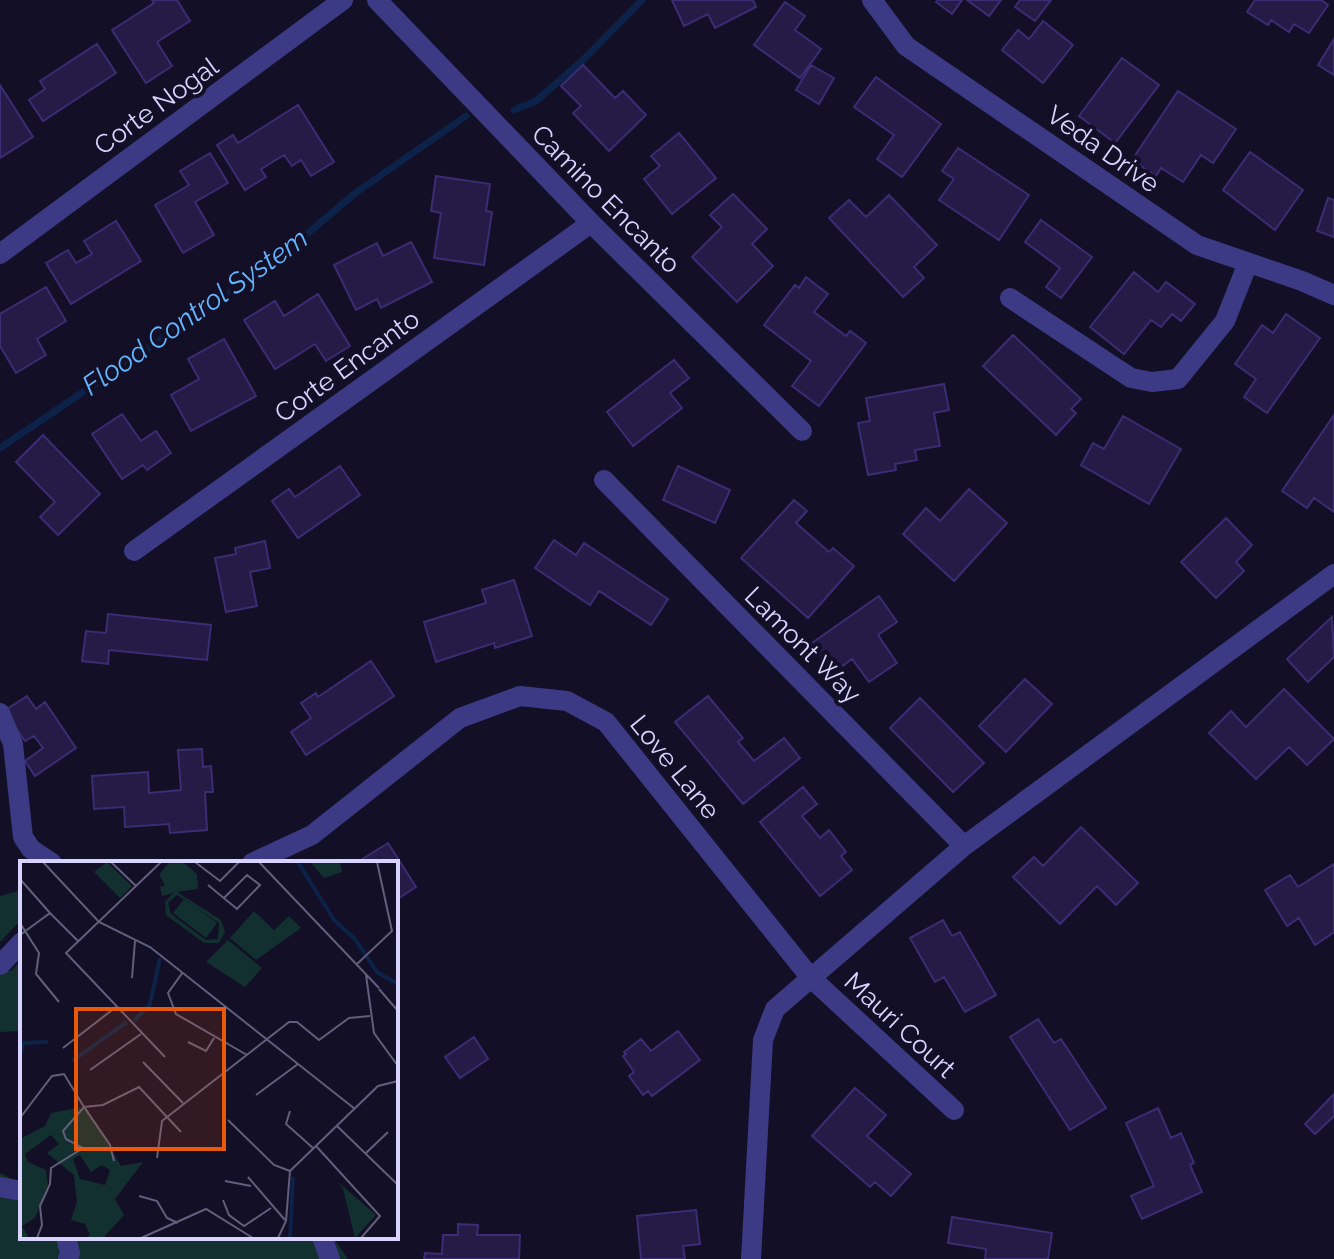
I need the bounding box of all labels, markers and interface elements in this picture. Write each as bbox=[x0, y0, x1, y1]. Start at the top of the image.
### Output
street label: Corte Nogal bbox=[88, 51, 224, 161]
street label: Veda Drive bbox=[1041, 99, 1165, 199]
street label: Camino Encanto bbox=[526, 119, 686, 279]
water label: Flood Control System bbox=[76, 222, 314, 402]
street label: Corte Encanto bbox=[269, 304, 425, 428]
street label: Lamont Way bbox=[739, 581, 867, 709]
street label: Love Lane bbox=[624, 709, 726, 825]
inset map bbox=[20, 861, 398, 1239]
street label: Mauri Court bbox=[838, 966, 962, 1084]

